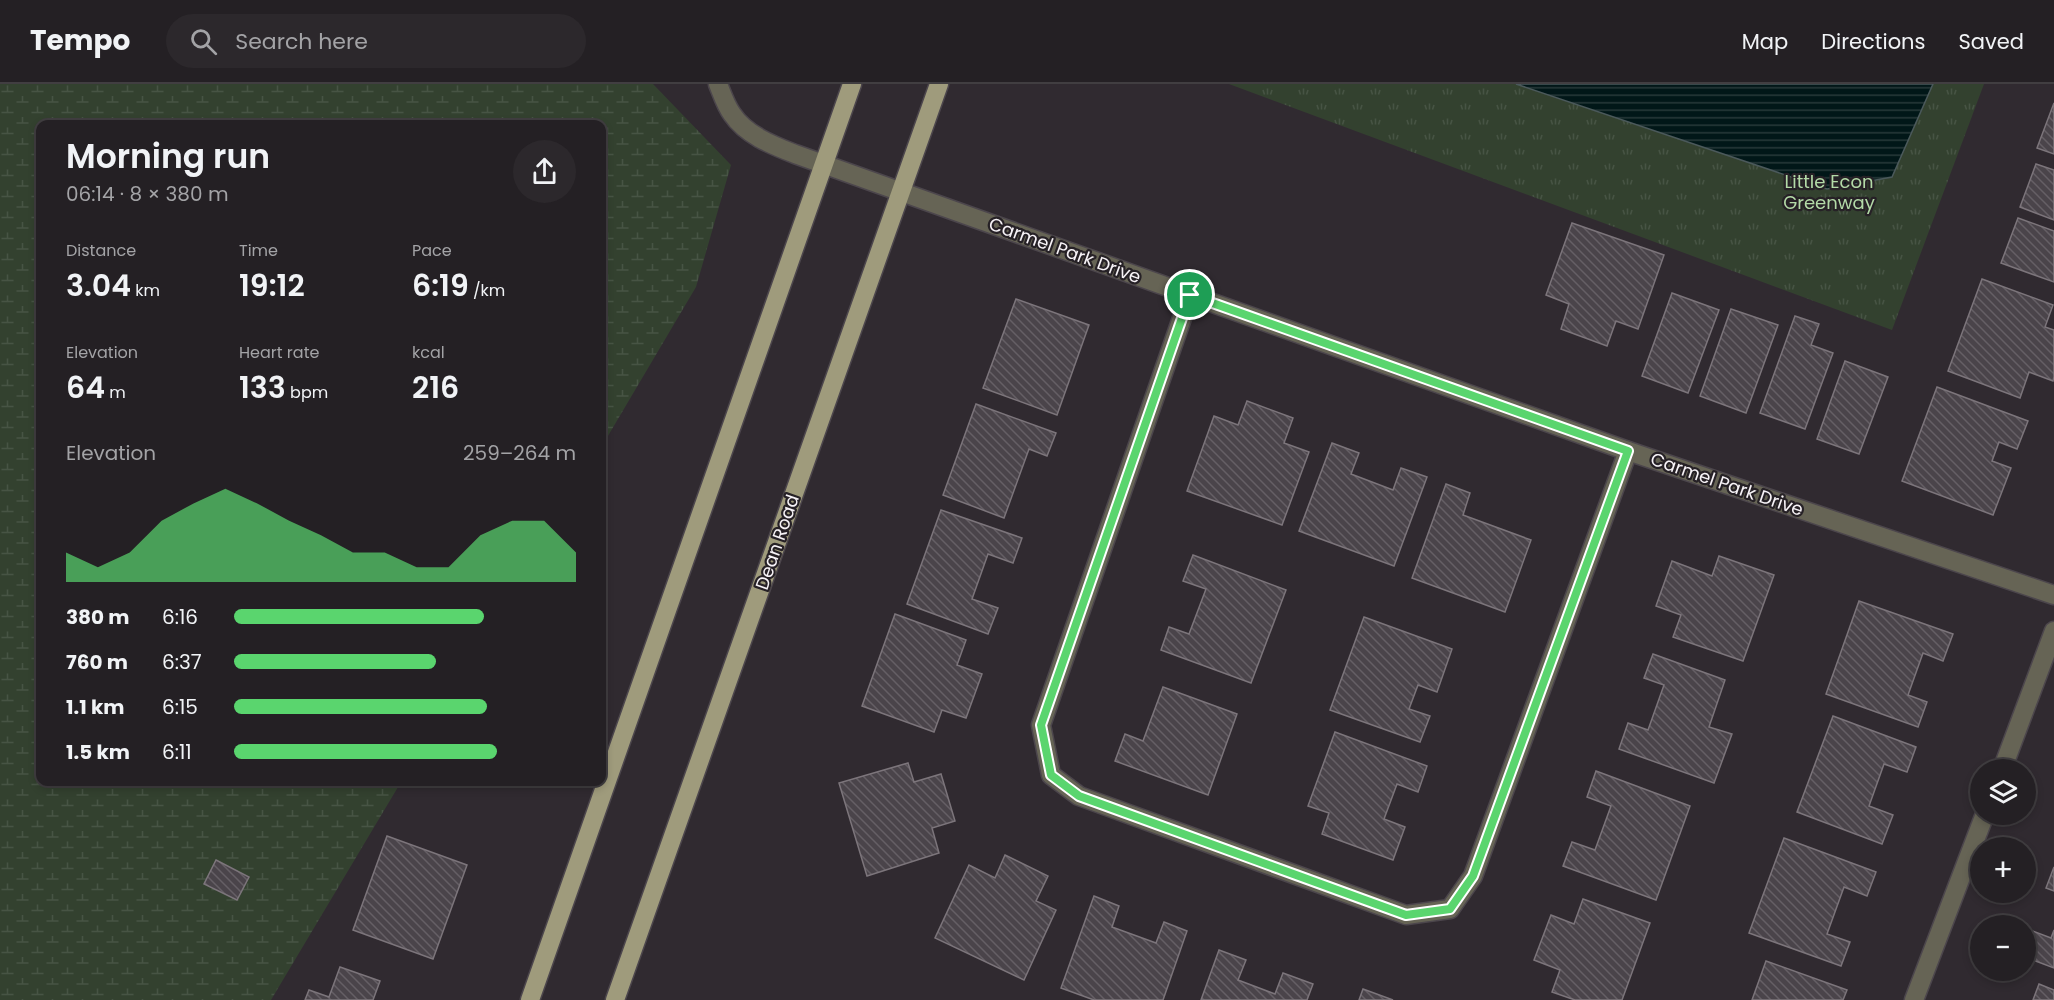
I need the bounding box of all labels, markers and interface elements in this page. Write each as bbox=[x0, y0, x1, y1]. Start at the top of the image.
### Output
search box bbox=[166, 14, 586, 68]
text: Tempo bbox=[30, 21, 130, 60]
icon: search bbox=[187, 25, 220, 58]
text: Search here bbox=[235, 26, 368, 57]
text: Map bbox=[1742, 27, 1788, 56]
text: Directions bbox=[1821, 27, 1925, 56]
text: Saved bbox=[1958, 27, 2024, 56]
text: Morning run bbox=[66, 133, 270, 180]
button: share bbox=[513, 140, 576, 203]
park label: Little Econ Greenway bbox=[1783, 169, 1875, 215]
text: 06:14 · 8 × 380 m bbox=[66, 180, 228, 208]
street label: Carmel Park Drive bbox=[985, 211, 1145, 289]
text: Distance bbox=[66, 239, 136, 262]
text: Time bbox=[239, 239, 278, 262]
text: Pace bbox=[412, 239, 452, 262]
text: 3.04 bbox=[66, 264, 131, 307]
text: 19:12 bbox=[239, 264, 305, 307]
text: 6:19 bbox=[412, 264, 469, 307]
pin bbox=[1164, 269, 1215, 320]
icon: arrive bbox=[1173, 278, 1206, 311]
text: km bbox=[131, 279, 160, 302]
text: /km bbox=[469, 279, 505, 302]
text: Elevation bbox=[66, 341, 138, 364]
text: Heart rate bbox=[239, 341, 319, 364]
text: kcal bbox=[412, 341, 445, 364]
text: 64 bbox=[66, 366, 105, 409]
text: 133 bbox=[239, 366, 286, 409]
text: 216 bbox=[412, 366, 459, 409]
text: m bbox=[105, 381, 126, 404]
text: bpm bbox=[286, 381, 328, 404]
text: Elevation bbox=[66, 439, 156, 467]
text: 259–264 m bbox=[463, 439, 576, 467]
street label: Carmel Park Drive bbox=[1647, 446, 1807, 522]
street label: Dean Road bbox=[749, 491, 805, 593]
text: 380 m bbox=[66, 603, 130, 631]
text: 6:16 bbox=[162, 603, 198, 631]
text: 760 m bbox=[66, 648, 128, 676]
text: 6:37 bbox=[162, 648, 202, 676]
text: 1.1 km bbox=[66, 693, 124, 721]
text: 6:15 bbox=[162, 693, 198, 721]
text: 1.5 km bbox=[66, 738, 130, 766]
text: 6:11 bbox=[162, 738, 192, 766]
map controls bbox=[1970, 759, 2036, 981]
button: layers bbox=[1970, 759, 2036, 825]
button: + bbox=[1970, 837, 2036, 903]
button: − bbox=[1970, 915, 2036, 981]

